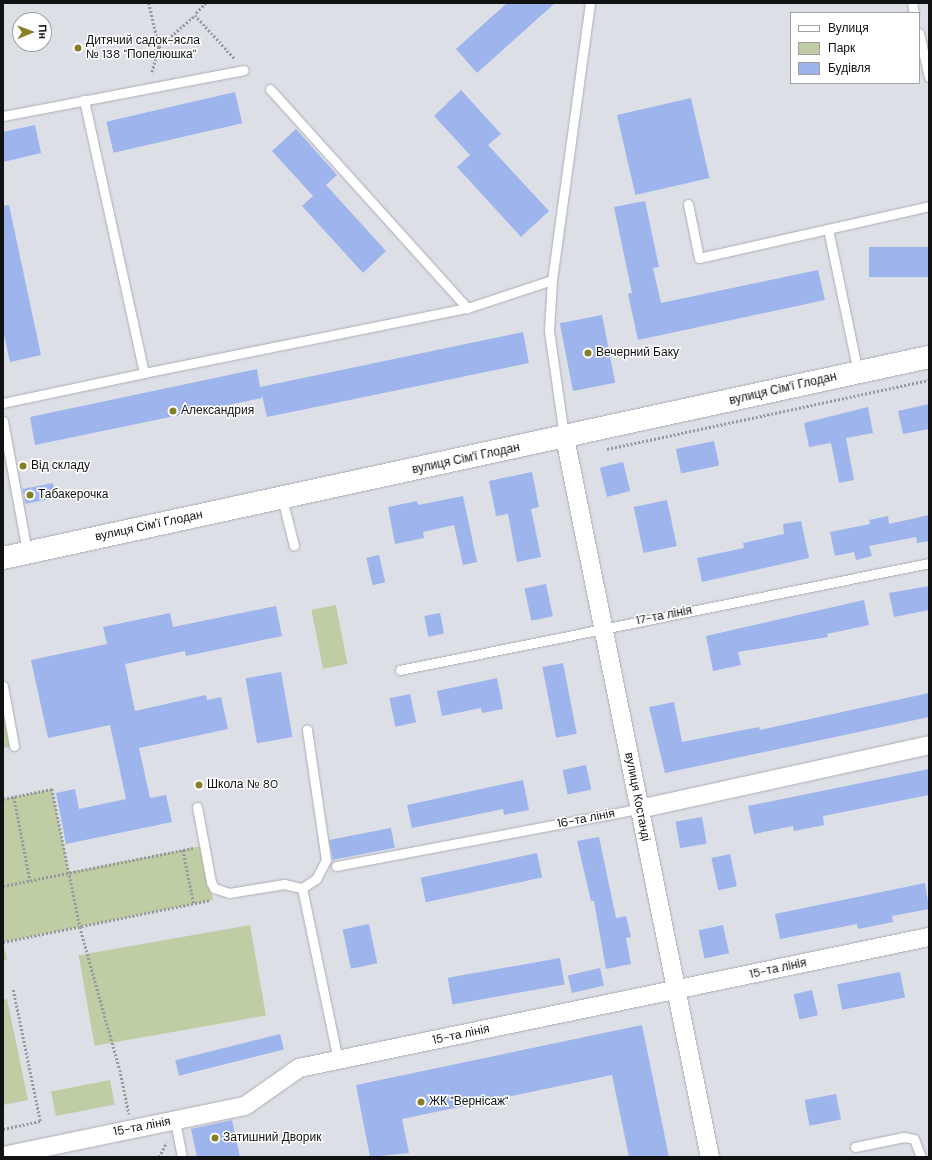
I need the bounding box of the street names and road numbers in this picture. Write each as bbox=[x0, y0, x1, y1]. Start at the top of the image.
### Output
street label: вулиця Сім'ї Глодан bbox=[728, 370, 838, 408]
street label: вулиця Сім'ї Глодан bbox=[411, 441, 521, 477]
street label: вулиця Сім'ї Глодан bbox=[94, 508, 204, 544]
street label: 17-та лінія bbox=[635, 604, 693, 628]
street label: вулиця Костанді bbox=[621, 751, 653, 843]
street label: 16-та лінія bbox=[556, 806, 616, 832]
street label: 15-та лінія bbox=[748, 956, 808, 982]
street label: 15-та лінія bbox=[431, 1022, 491, 1048]
street label: 15-та лінія bbox=[112, 1114, 172, 1140]

